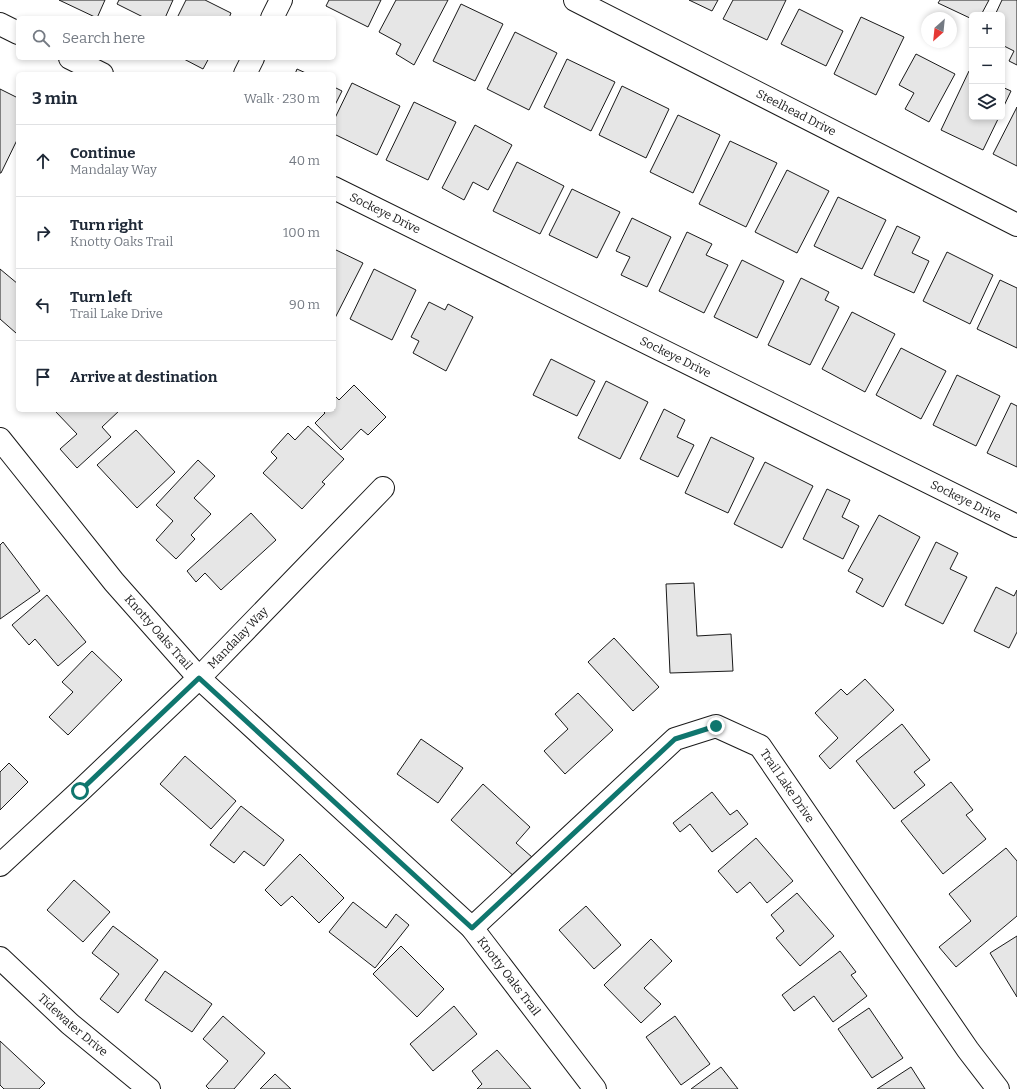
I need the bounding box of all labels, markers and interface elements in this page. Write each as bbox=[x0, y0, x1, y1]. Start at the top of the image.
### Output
north arrow bbox=[921, 12, 957, 48]
map controls bbox=[969, 12, 1005, 120]
button: + bbox=[969, 12, 1005, 48]
search box bbox=[16, 16, 336, 60]
icon: search bbox=[30, 27, 52, 49]
text: Search here bbox=[62, 29, 145, 47]
button: − bbox=[969, 48, 1005, 84]
button: layers bbox=[969, 84, 1005, 120]
street label: Steelhead Drive bbox=[754, 86, 838, 139]
text: 3 min bbox=[32, 88, 77, 109]
text: Walk · 230 m bbox=[244, 91, 320, 106]
text: Continue bbox=[70, 144, 136, 162]
icon: ahead bbox=[32, 150, 54, 172]
text: 40 m bbox=[289, 153, 320, 168]
text: Mandalay Way bbox=[70, 162, 157, 177]
street label: Sockeye Drive bbox=[347, 190, 423, 237]
text: Turn right bbox=[70, 216, 143, 234]
icon: right bbox=[32, 222, 54, 244]
text: 100 m bbox=[283, 225, 320, 240]
text: Knotty Oaks Trail bbox=[70, 234, 173, 249]
text: Turn left bbox=[70, 288, 132, 306]
icon: left bbox=[32, 294, 54, 316]
text: 90 m bbox=[289, 297, 320, 312]
text: Trail Lake Drive bbox=[70, 306, 163, 321]
street label: Sockeye Drive bbox=[638, 334, 713, 380]
icon: arrive bbox=[32, 366, 54, 388]
text: Arrive at destination bbox=[70, 368, 217, 386]
street label: Sockeye Drive bbox=[928, 477, 1004, 524]
street label: Knotty Oaks Trail bbox=[122, 592, 196, 673]
street label: Mandalay Way bbox=[205, 604, 271, 672]
route end bbox=[707, 717, 725, 735]
street label: Trail Lake Drive bbox=[757, 747, 817, 825]
route start bbox=[71, 782, 89, 800]
street label: Knotty Oaks Trail bbox=[474, 934, 544, 1019]
street label: Tidewater Drive bbox=[35, 991, 111, 1059]

